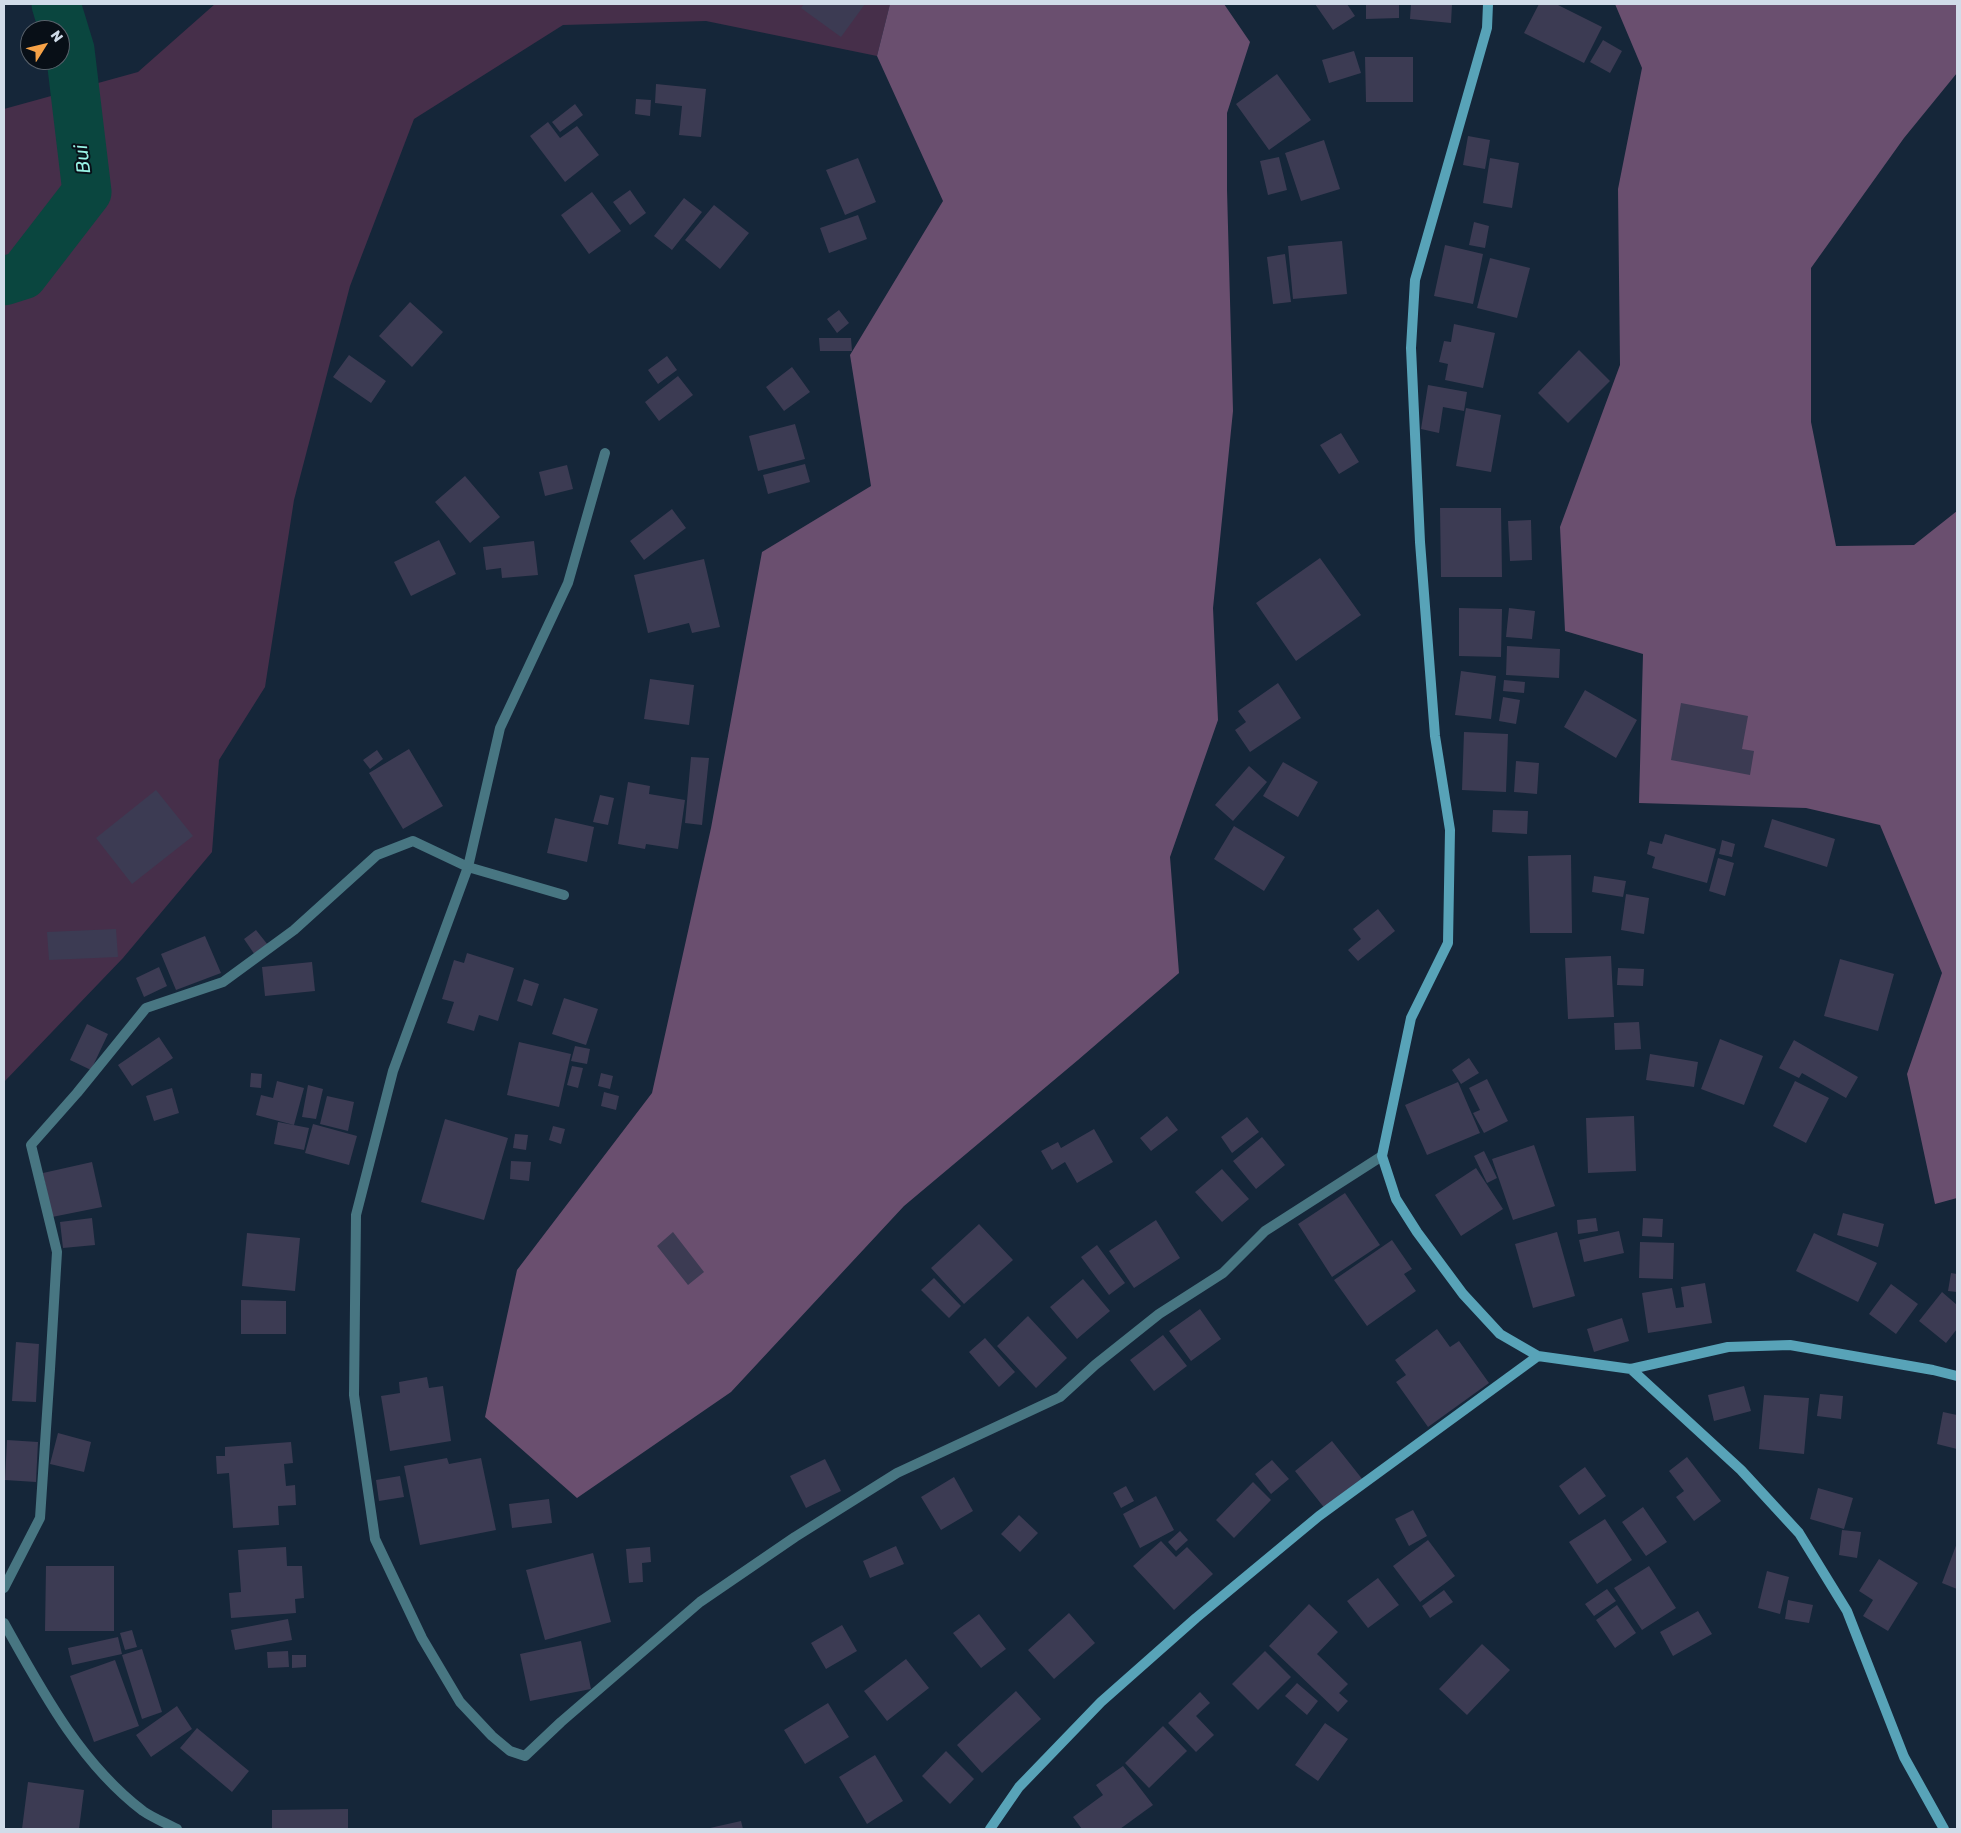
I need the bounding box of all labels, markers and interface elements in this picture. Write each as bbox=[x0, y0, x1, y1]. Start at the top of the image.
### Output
north arrow bbox=[20, 20, 70, 70]
text: N bbox=[47, 27, 67, 46]
water label: Bui bbox=[70, 143, 96, 175]

